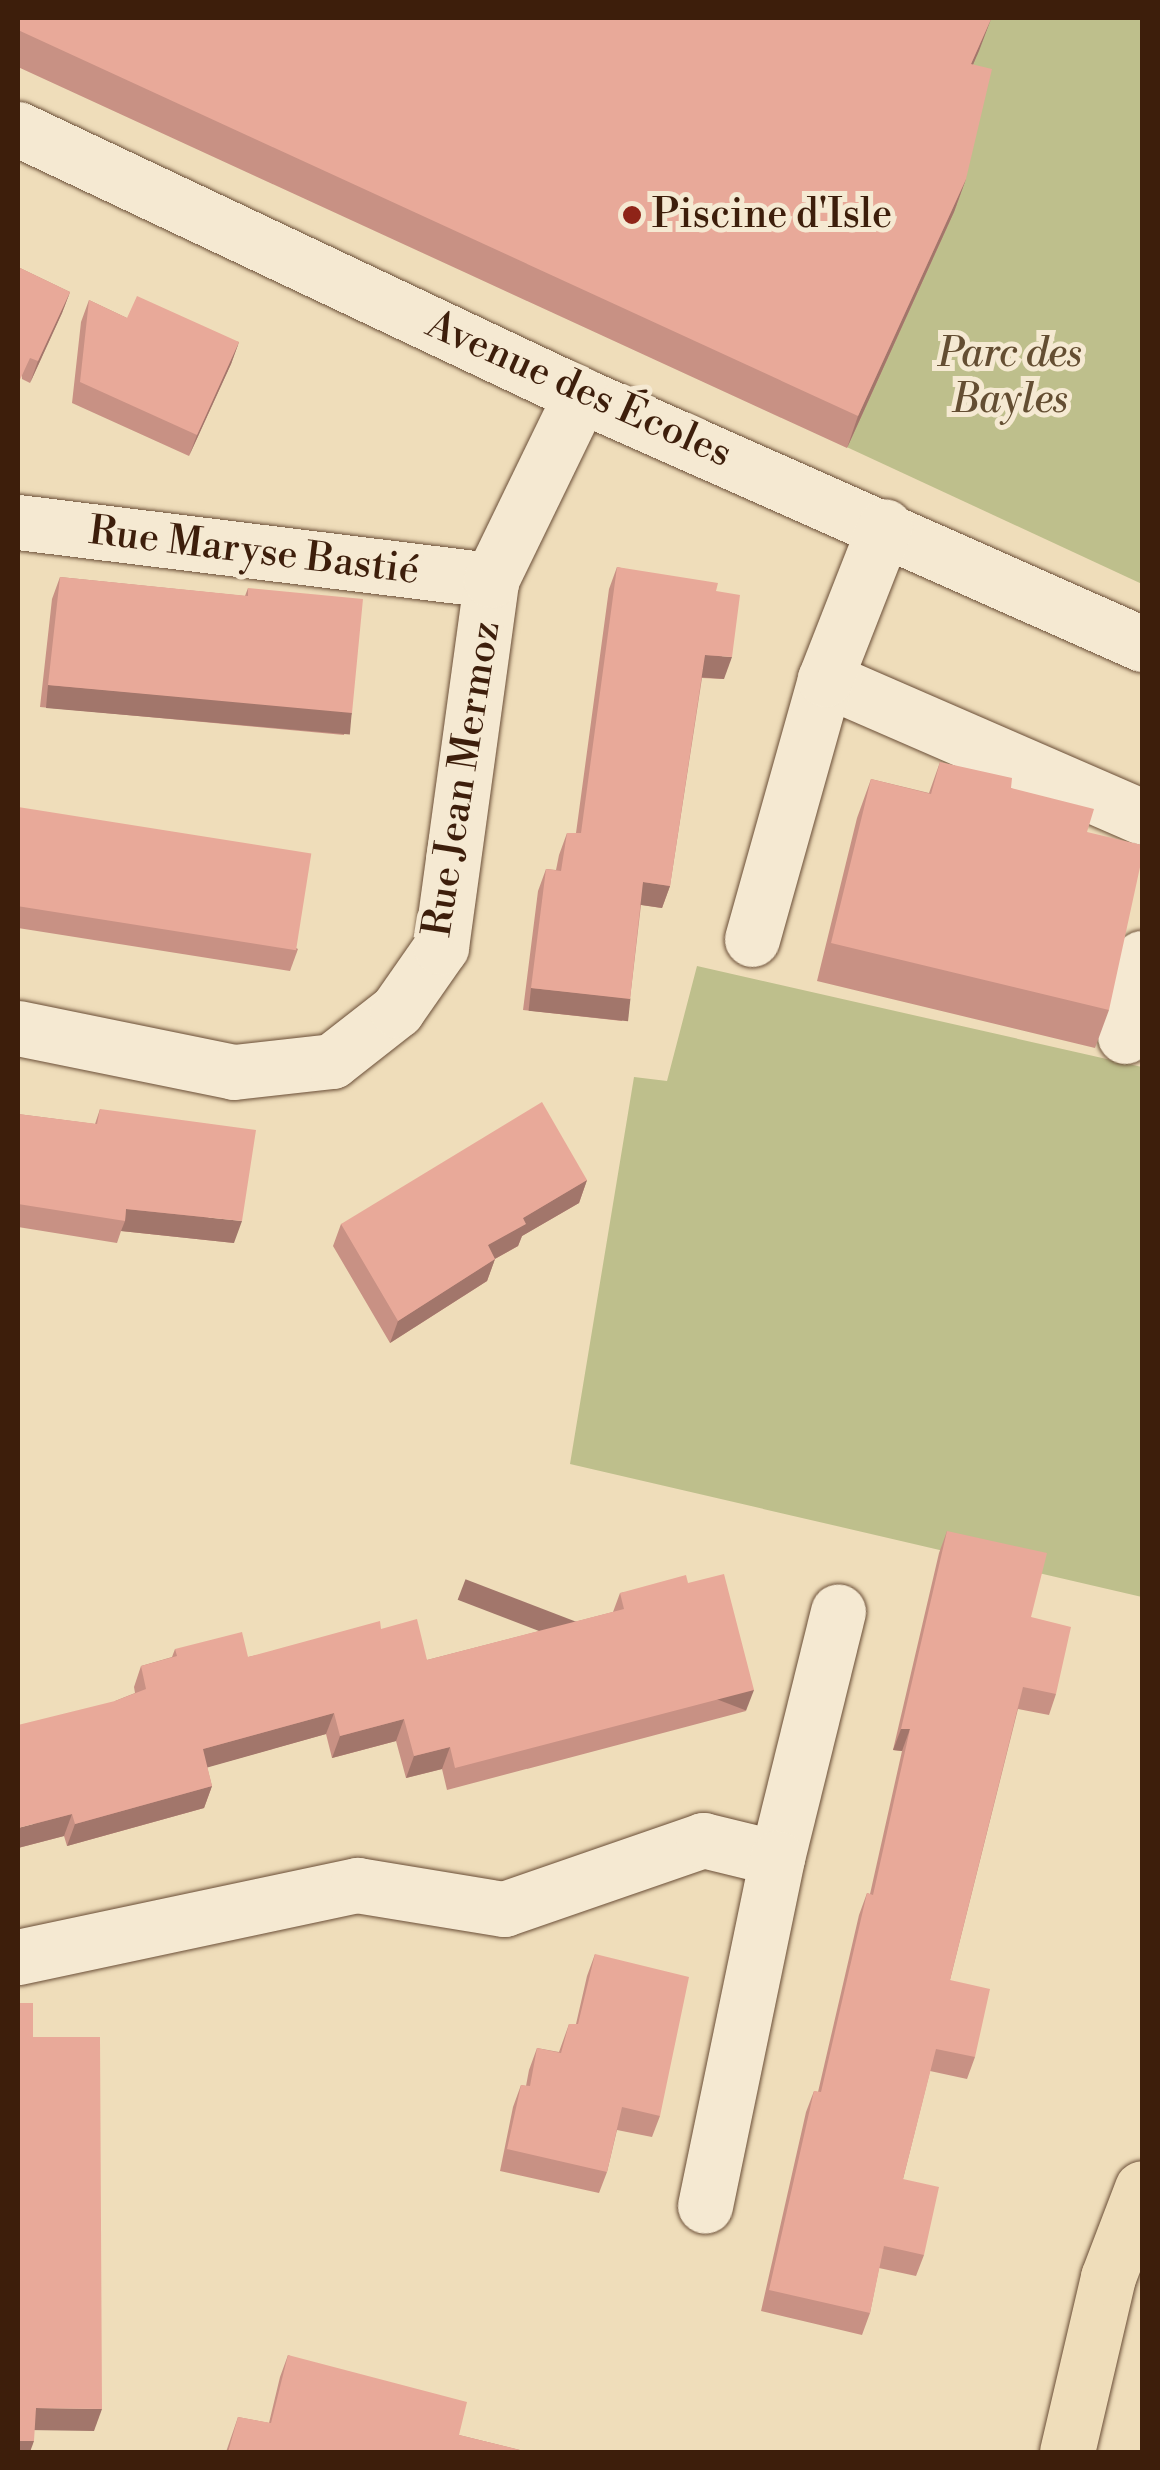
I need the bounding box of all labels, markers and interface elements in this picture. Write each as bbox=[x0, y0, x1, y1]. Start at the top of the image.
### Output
place label: Piscine d'Isle bbox=[652, 191, 892, 239]
marker: Piscine d'Isle bbox=[621, 204, 643, 226]
street label: Avenue des Écoles bbox=[419, 300, 739, 478]
park label: Parc des Bayles bbox=[938, 330, 1082, 424]
street label: Rue Maryse Bastié bbox=[86, 507, 422, 595]
street label: Rue Jean Mermoz bbox=[413, 618, 511, 940]

